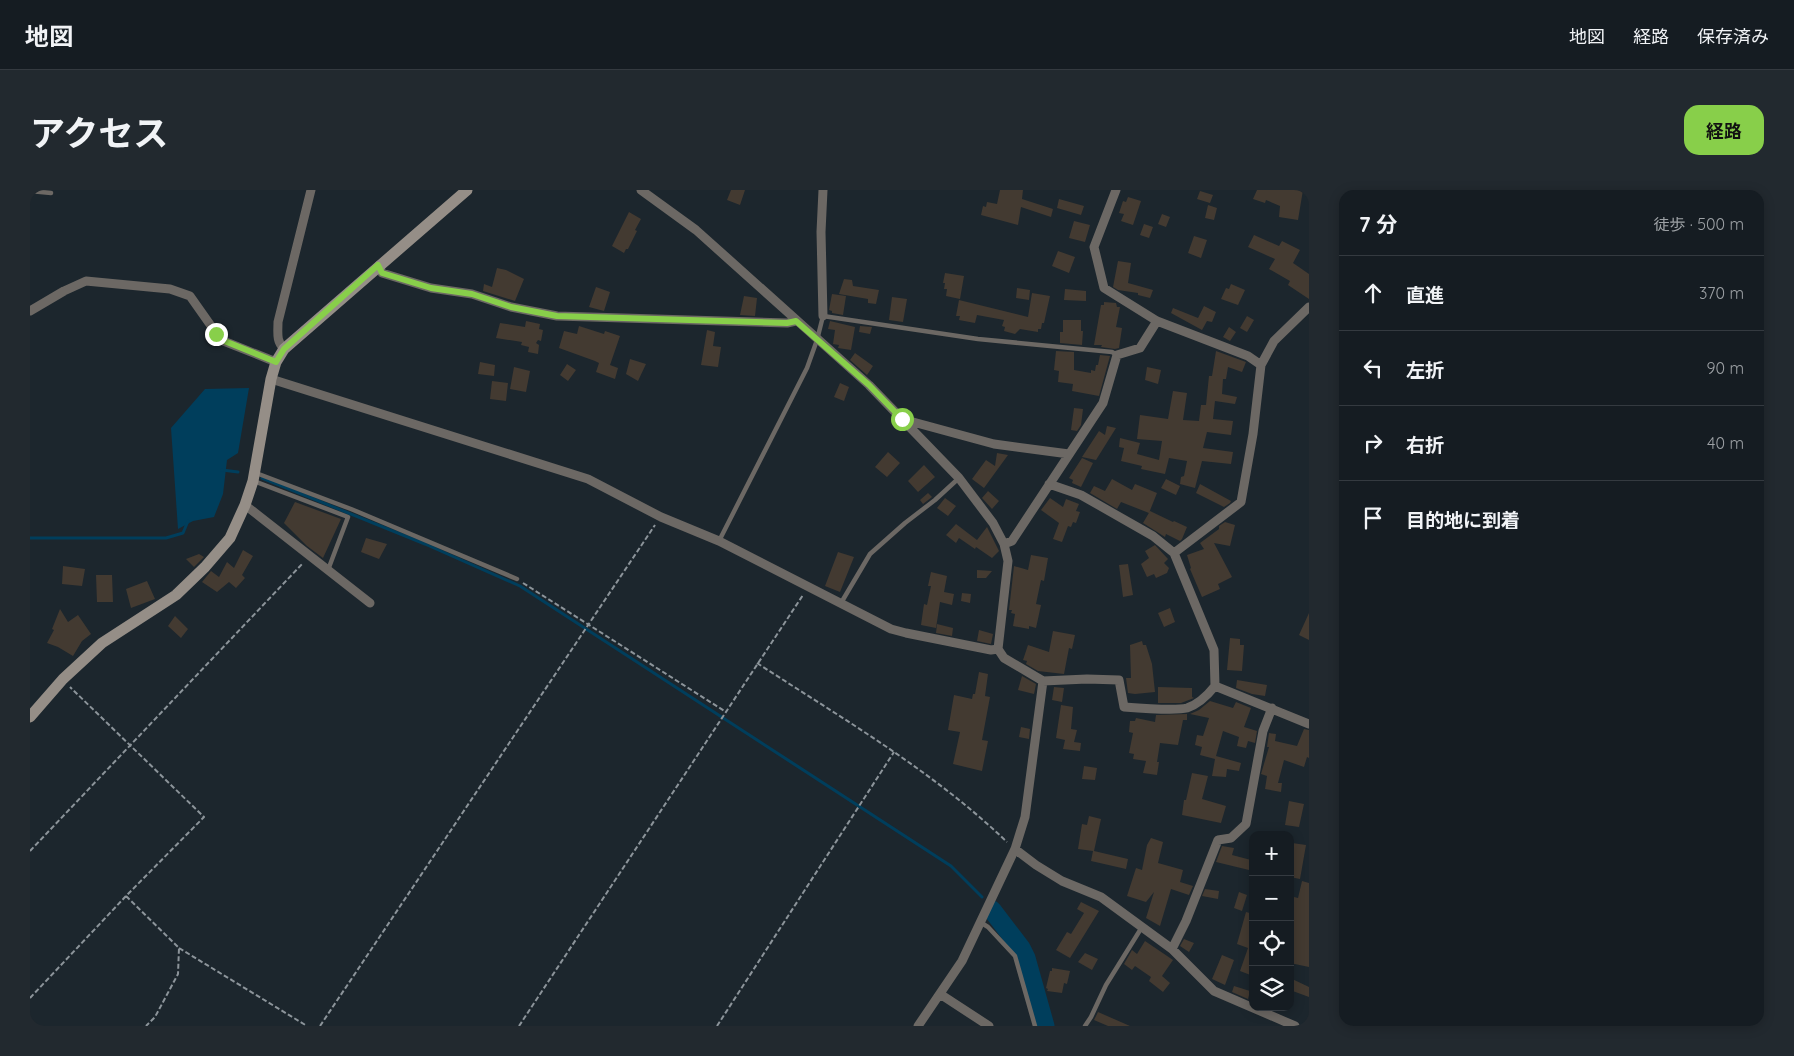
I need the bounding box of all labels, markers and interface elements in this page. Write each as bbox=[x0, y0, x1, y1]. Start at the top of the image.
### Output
text: 地図 bbox=[25, 21, 73, 51]
text: 地図 bbox=[1569, 25, 1605, 48]
text: 経路 bbox=[1633, 25, 1669, 48]
text: 保存済み bbox=[1697, 25, 1769, 48]
button: 経路 bbox=[1684, 105, 1764, 155]
text: アクセス bbox=[30, 111, 168, 155]
text: 7 分 bbox=[1359, 211, 1397, 237]
text: 徒歩 · 500 m bbox=[1653, 214, 1744, 234]
icon: ahead bbox=[1359, 279, 1387, 307]
text: 直進 bbox=[1406, 283, 1444, 307]
text: 370 m bbox=[1699, 283, 1744, 303]
route end bbox=[205, 323, 228, 346]
icon: left bbox=[1359, 354, 1387, 382]
text: 左折 bbox=[1406, 358, 1444, 382]
text: 90 m bbox=[1707, 358, 1744, 378]
route start bbox=[891, 408, 914, 431]
icon: right bbox=[1359, 429, 1387, 457]
text: 右折 bbox=[1406, 433, 1444, 457]
text: 40 m bbox=[1707, 433, 1744, 453]
icon: arrive bbox=[1359, 504, 1387, 532]
text: 目的地に到着 bbox=[1406, 508, 1520, 532]
map controls bbox=[1249, 831, 1294, 1011]
button: + bbox=[1249, 831, 1294, 876]
button: − bbox=[1249, 876, 1294, 921]
button: locate bbox=[1249, 921, 1294, 966]
button: layers bbox=[1249, 966, 1294, 1011]

